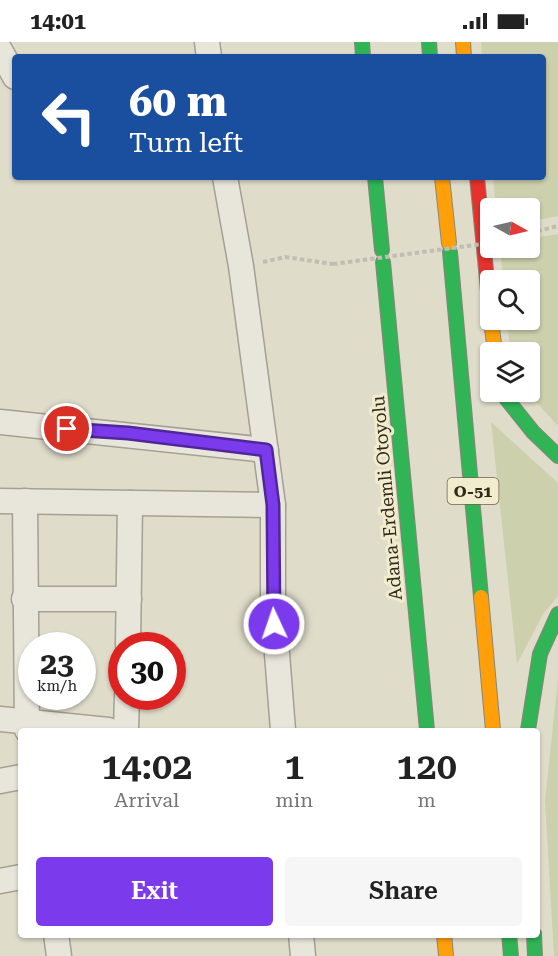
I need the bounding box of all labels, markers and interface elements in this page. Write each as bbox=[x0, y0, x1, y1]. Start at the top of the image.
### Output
text: 14:01 bbox=[30, 9, 86, 34]
text: 60 m bbox=[129, 77, 227, 126]
icon: left bbox=[30, 78, 108, 156]
text: Turn left bbox=[129, 127, 243, 159]
north arrow bbox=[480, 198, 540, 258]
map controls bbox=[480, 198, 540, 402]
button: search bbox=[480, 270, 540, 330]
button: layers bbox=[480, 342, 540, 402]
street label: Adana-Erdemli Otoyolu bbox=[367, 395, 406, 601]
pin bbox=[41, 403, 92, 454]
icon: arrive bbox=[50, 412, 83, 445]
road number: O-51 bbox=[448, 478, 498, 504]
position arrow bbox=[242, 592, 306, 656]
speed limit sign: 30 bbox=[108, 632, 186, 710]
text: 23 bbox=[40, 646, 74, 681]
text: km/h bbox=[37, 677, 77, 695]
text: 14:02 bbox=[101, 746, 192, 788]
text: 1 bbox=[284, 746, 304, 788]
text: 120 bbox=[396, 746, 457, 788]
text: Arrival bbox=[114, 788, 179, 812]
text: min bbox=[276, 788, 313, 812]
text: m bbox=[417, 788, 436, 812]
button: Exit bbox=[36, 857, 273, 926]
button: Share bbox=[285, 857, 522, 926]

